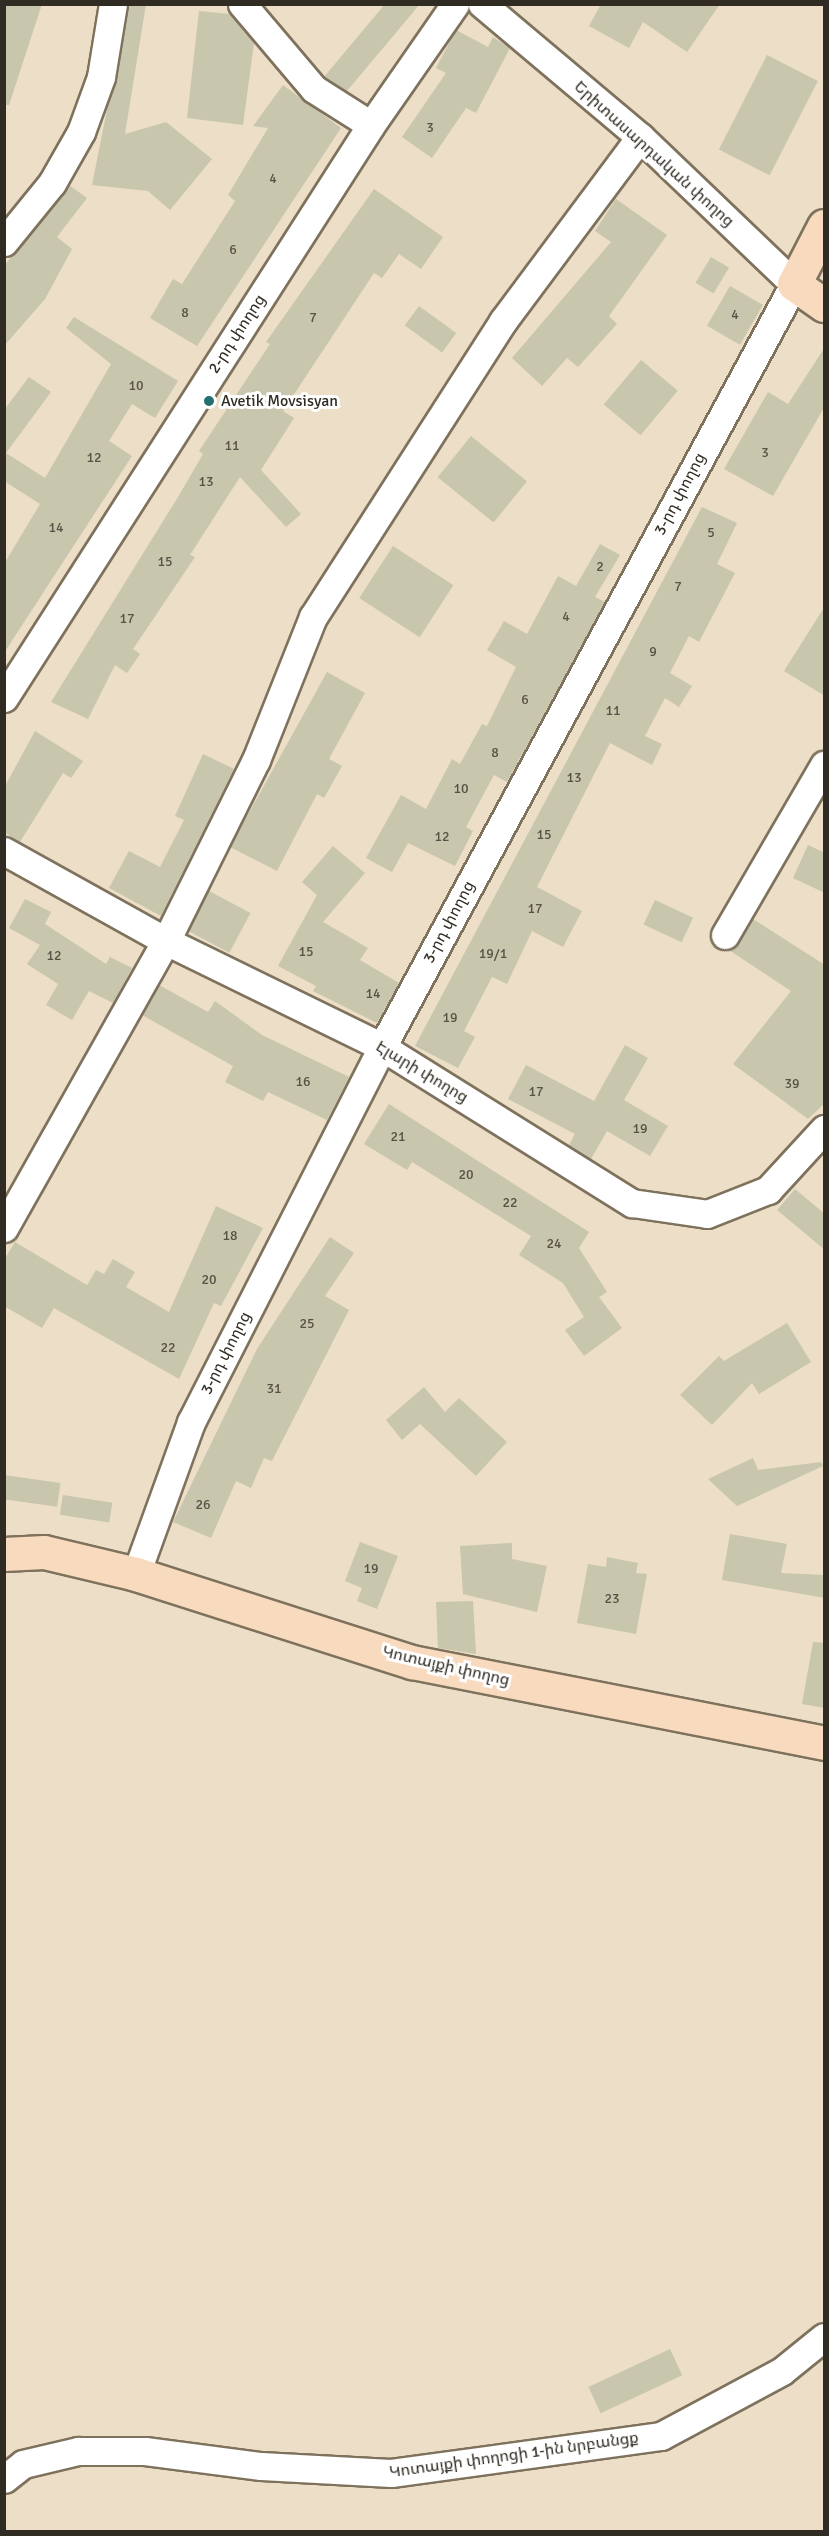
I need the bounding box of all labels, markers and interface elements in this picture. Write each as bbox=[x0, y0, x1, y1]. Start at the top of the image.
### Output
street label: Երիտասարդական փողոց bbox=[570, 77, 738, 231]
house number: 3 bbox=[426, 120, 434, 136]
house number: 4 bbox=[269, 171, 277, 187]
house number: 6 bbox=[229, 242, 237, 258]
street label: 2-րդ փողոց bbox=[204, 291, 270, 377]
house number: 8 bbox=[181, 305, 189, 321]
house number: 4 bbox=[731, 307, 739, 323]
house number: 7 bbox=[309, 310, 317, 326]
house number: 10 bbox=[128, 378, 144, 394]
place label: Avetik Movsisyan bbox=[221, 391, 338, 411]
marker: Avetik Movsisyan bbox=[202, 394, 216, 408]
house number: 11 bbox=[224, 438, 240, 454]
house number: 3 bbox=[761, 445, 769, 461]
house number: 12 bbox=[86, 450, 102, 466]
street label: 3-րդ փողոց bbox=[650, 450, 710, 538]
house number: 13 bbox=[198, 474, 214, 490]
house number: 14 bbox=[48, 520, 64, 536]
house number: 5 bbox=[707, 525, 715, 541]
house number: 15 bbox=[157, 554, 173, 570]
house number: 2 bbox=[596, 559, 604, 575]
house number: 7 bbox=[674, 579, 682, 595]
house number: 4 bbox=[562, 609, 570, 625]
house number: 17 bbox=[119, 611, 135, 627]
house number: 9 bbox=[649, 644, 657, 660]
house number: 6 bbox=[521, 692, 529, 708]
house number: 11 bbox=[605, 703, 621, 719]
house number: 8 bbox=[491, 745, 499, 761]
house number: 13 bbox=[566, 770, 582, 786]
house number: 10 bbox=[453, 781, 469, 797]
house number: 15 bbox=[536, 827, 552, 843]
house number: 12 bbox=[434, 829, 450, 845]
street label: 3-րդ փողոց bbox=[419, 878, 479, 966]
house number: 17 bbox=[527, 901, 543, 917]
house number: 15 bbox=[298, 944, 314, 960]
house number: 19/1 bbox=[479, 946, 507, 962]
house number: 12 bbox=[46, 948, 62, 964]
house number: 14 bbox=[365, 986, 381, 1002]
house number: 19 bbox=[442, 1010, 458, 1026]
street label: Էլարի փողոց bbox=[372, 1037, 472, 1107]
house number: 16 bbox=[295, 1074, 311, 1090]
house number: 39 bbox=[784, 1076, 800, 1092]
house number: 17 bbox=[528, 1084, 544, 1100]
house number: 19 bbox=[632, 1121, 648, 1137]
house number: 21 bbox=[390, 1129, 406, 1145]
house number: 20 bbox=[458, 1167, 474, 1183]
house number: 22 bbox=[502, 1195, 518, 1211]
house number: 18 bbox=[222, 1228, 238, 1244]
house number: 24 bbox=[546, 1236, 562, 1252]
house number: 20 bbox=[201, 1272, 217, 1288]
street label: 3-րդ փողոց bbox=[197, 1308, 255, 1398]
house number: 25 bbox=[299, 1316, 315, 1332]
house number: 22 bbox=[160, 1340, 176, 1356]
house number: 31 bbox=[266, 1381, 282, 1397]
house number: 26 bbox=[195, 1497, 211, 1513]
house number: 19 bbox=[363, 1561, 379, 1577]
house number: 23 bbox=[604, 1591, 620, 1607]
street label: Կոտայքի փողոց bbox=[380, 1642, 512, 1690]
street label: Կոտայքի փողոցի 1-ին նրբանցք bbox=[388, 2428, 640, 2482]

